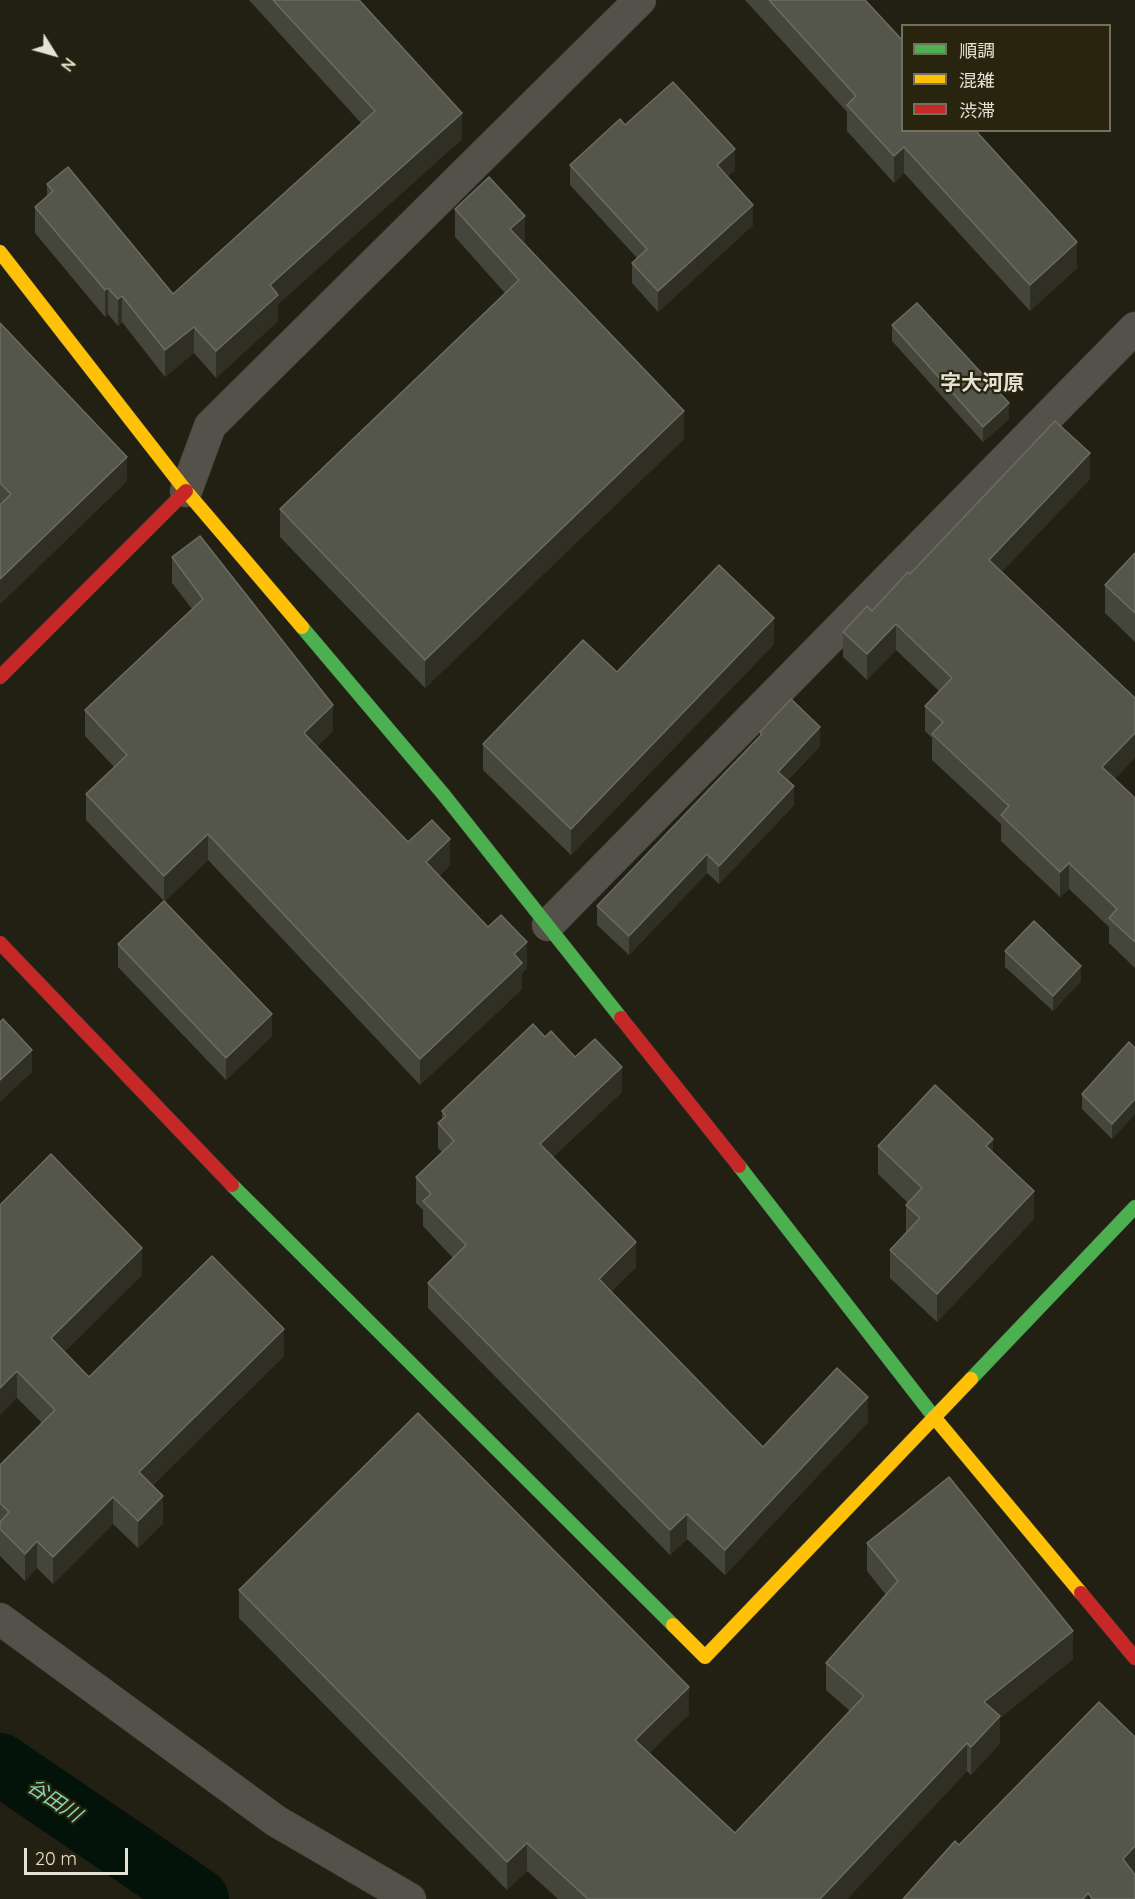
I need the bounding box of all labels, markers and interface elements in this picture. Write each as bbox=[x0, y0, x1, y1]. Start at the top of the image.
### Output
north arrow bbox=[24, 24, 84, 84]
legend bbox=[901, 24, 1111, 132]
text: 順調 bbox=[959, 39, 995, 62]
text: N bbox=[57, 54, 80, 76]
text: 混雑 bbox=[959, 69, 995, 92]
text: 渋滞 bbox=[959, 99, 995, 122]
district label: 字大河原 bbox=[940, 371, 1024, 397]
water label: 谷田川 bbox=[22, 1774, 86, 1828]
scale bar bbox=[27, 1836, 130, 1874]
text: 20 m bbox=[35, 1847, 77, 1870]

